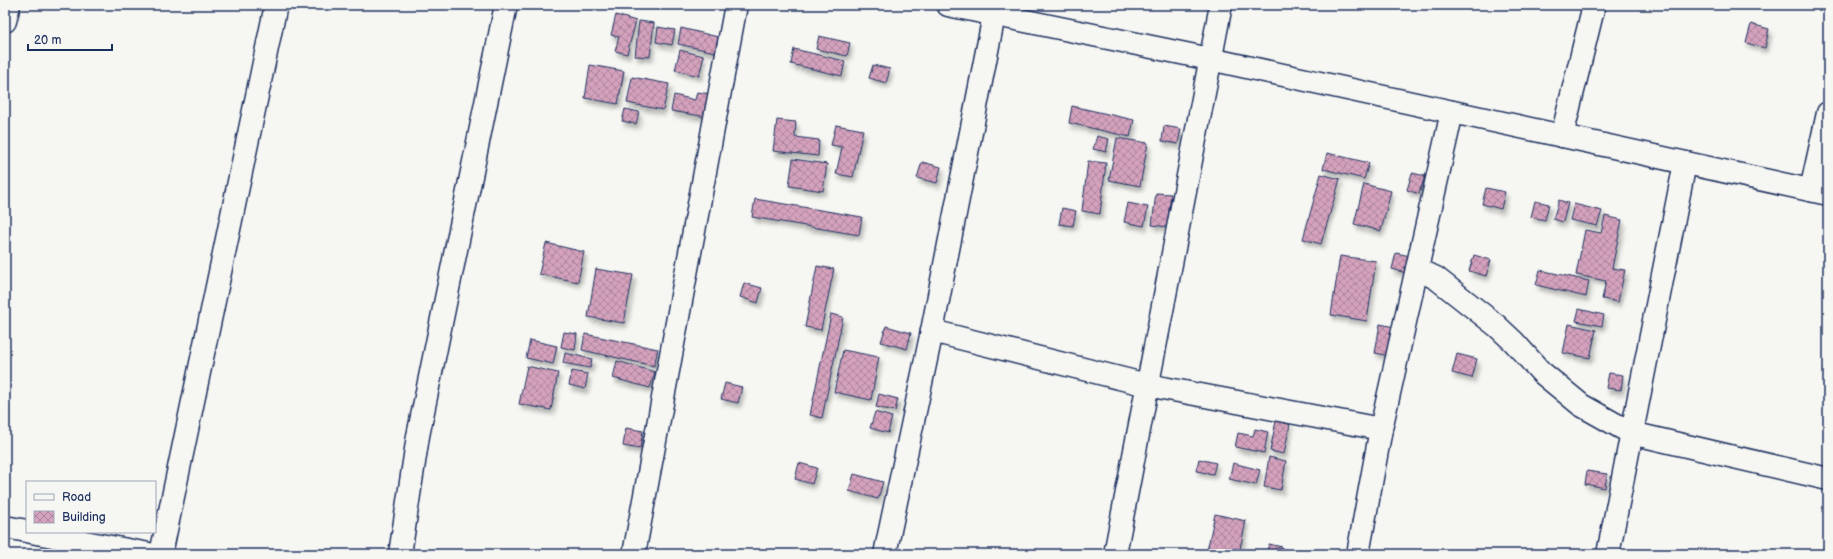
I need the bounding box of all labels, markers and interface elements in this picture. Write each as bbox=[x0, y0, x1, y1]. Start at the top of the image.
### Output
scale bar bbox=[28, 26, 112, 52]
text: 20 m bbox=[34, 33, 61, 48]
legend bbox=[26, 481, 156, 533]
text: Road bbox=[62, 490, 91, 505]
text: Building bbox=[62, 510, 106, 525]

